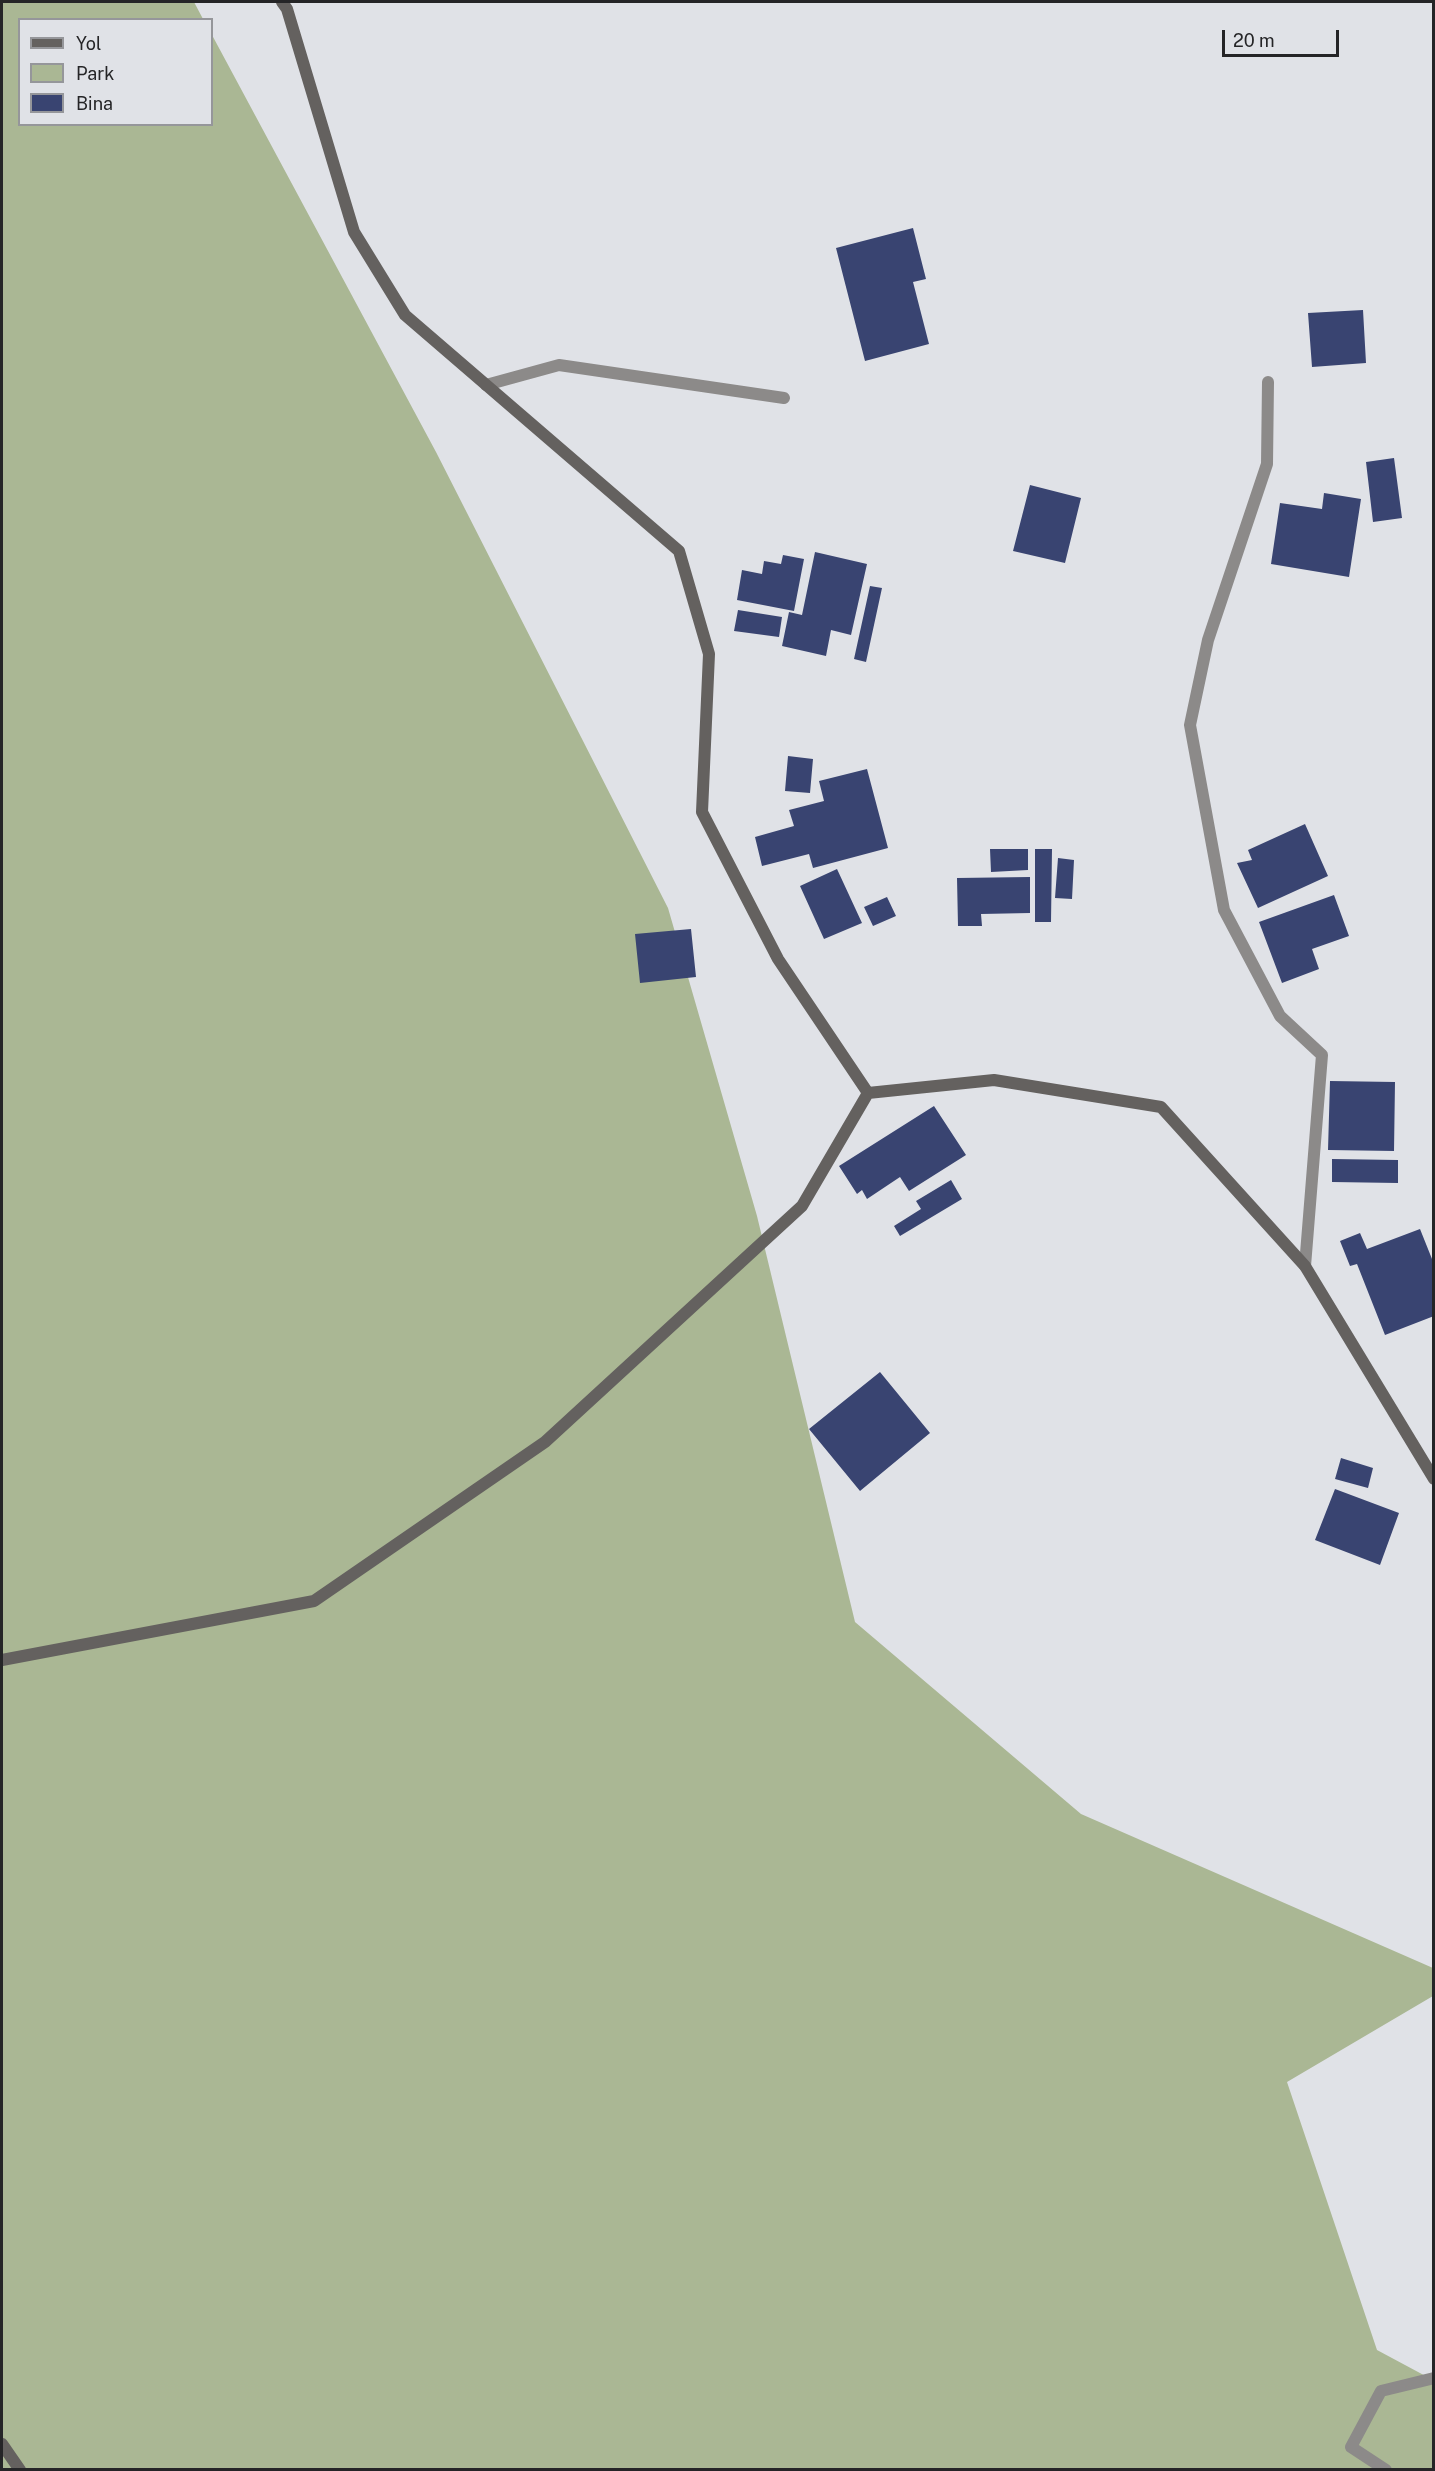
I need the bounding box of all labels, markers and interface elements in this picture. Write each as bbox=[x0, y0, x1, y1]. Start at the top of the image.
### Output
legend bbox=[18, 18, 213, 126]
scale bar bbox=[1225, 18, 1342, 56]
text: 20 m bbox=[1233, 30, 1275, 51]
text: Yol bbox=[76, 33, 101, 54]
text: Park bbox=[76, 63, 114, 84]
text: Bina bbox=[76, 93, 113, 114]

